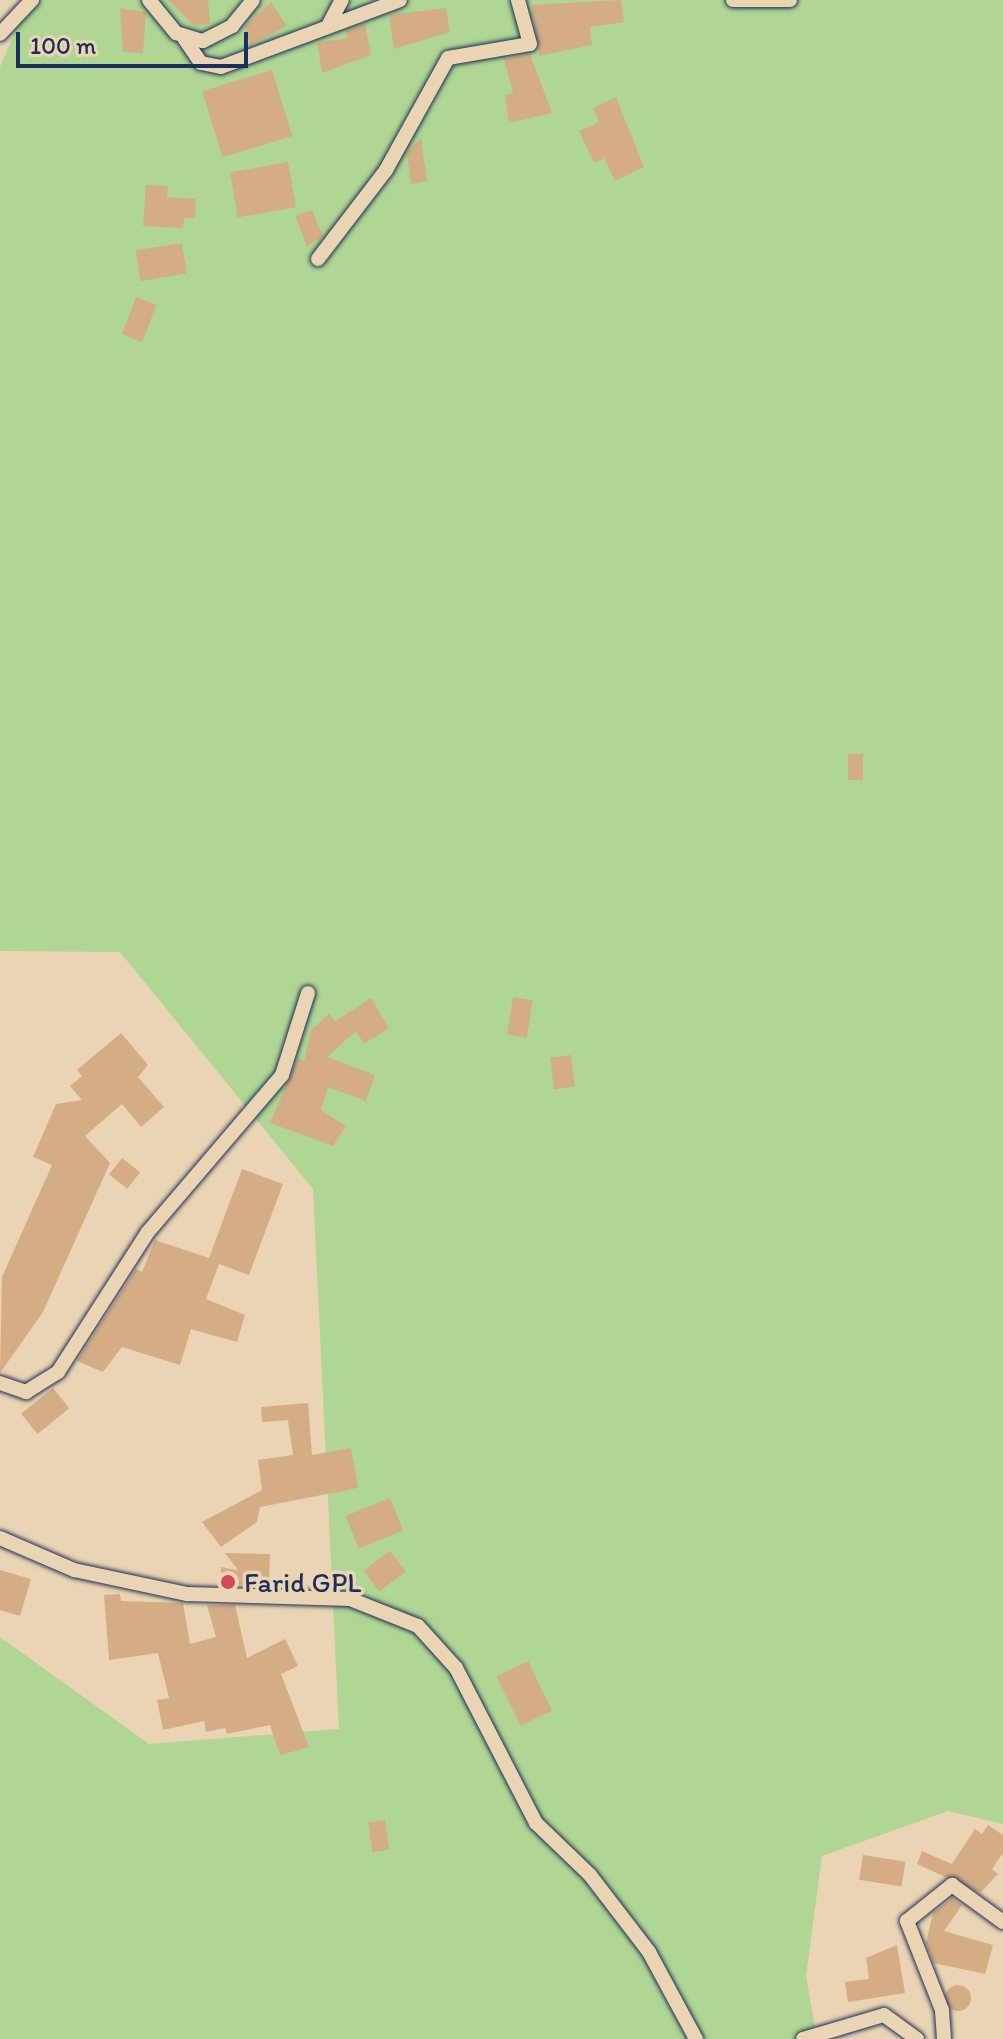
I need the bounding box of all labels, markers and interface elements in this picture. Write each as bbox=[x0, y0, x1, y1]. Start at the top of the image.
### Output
scale bar bbox=[20, 16, 252, 66]
text: 100 m bbox=[30, 31, 96, 60]
place label: Farid GPL bbox=[244, 1565, 361, 1599]
marker: Farid GPL bbox=[219, 1573, 237, 1591]

